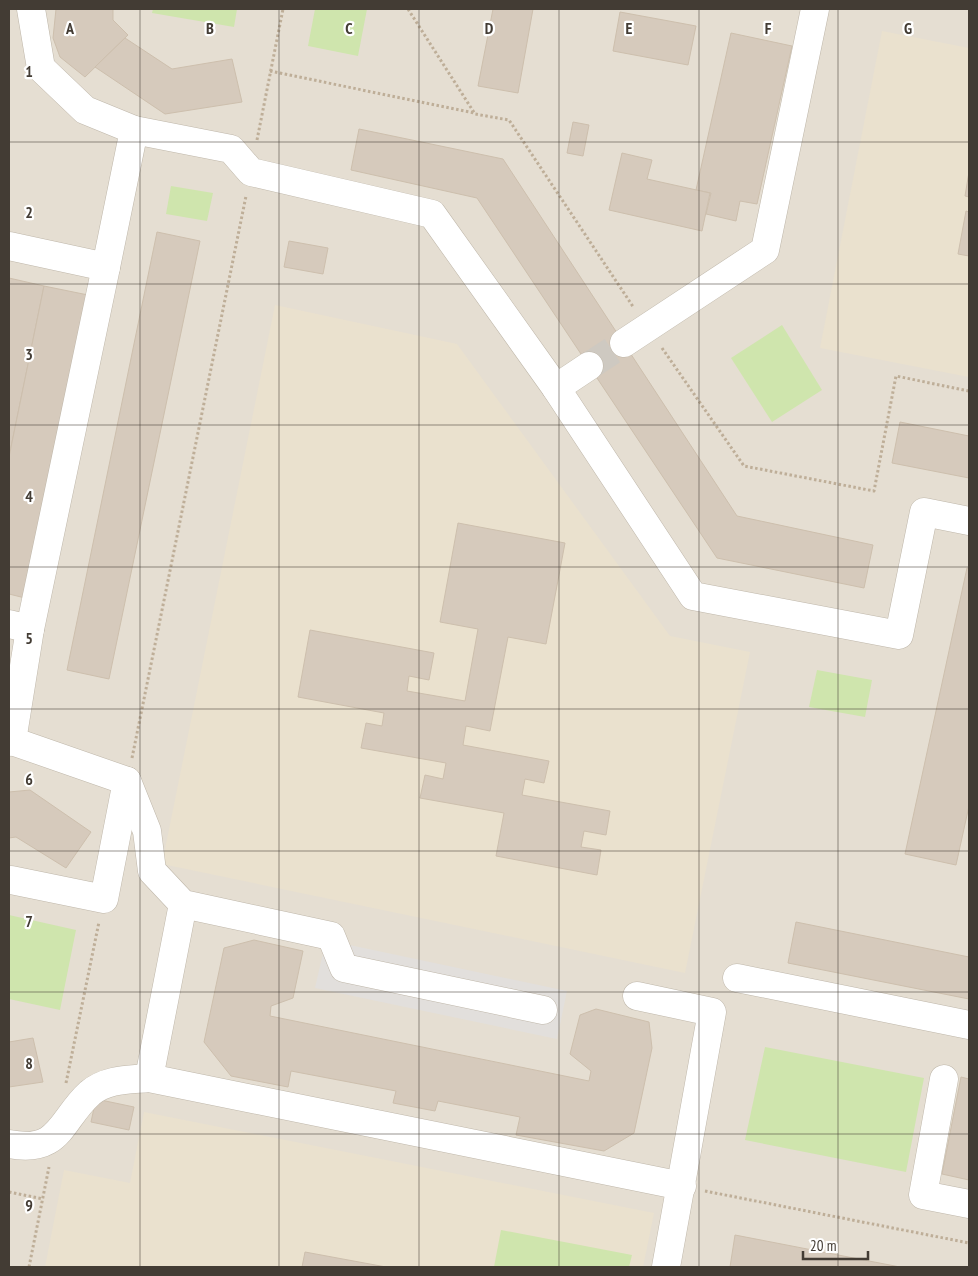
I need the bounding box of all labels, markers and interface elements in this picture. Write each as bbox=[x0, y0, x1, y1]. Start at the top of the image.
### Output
text: A bbox=[65, 18, 75, 38]
text: B bbox=[206, 18, 214, 38]
text: C bbox=[345, 18, 353, 38]
text: D bbox=[485, 18, 494, 38]
text: E bbox=[626, 18, 633, 38]
text: F bbox=[765, 18, 772, 38]
text: G bbox=[904, 18, 912, 38]
text: 1 bbox=[25, 61, 33, 81]
text: 2 bbox=[25, 202, 33, 222]
text: 3 bbox=[25, 344, 33, 364]
text: 4 bbox=[25, 486, 33, 506]
text: 5 bbox=[25, 628, 33, 648]
text: 6 bbox=[25, 769, 33, 789]
text: 7 bbox=[25, 911, 33, 931]
text: 8 bbox=[25, 1053, 33, 1073]
text: 9 bbox=[25, 1195, 33, 1215]
scale bar bbox=[803, 1228, 868, 1260]
text: 20 m bbox=[810, 1236, 836, 1255]

